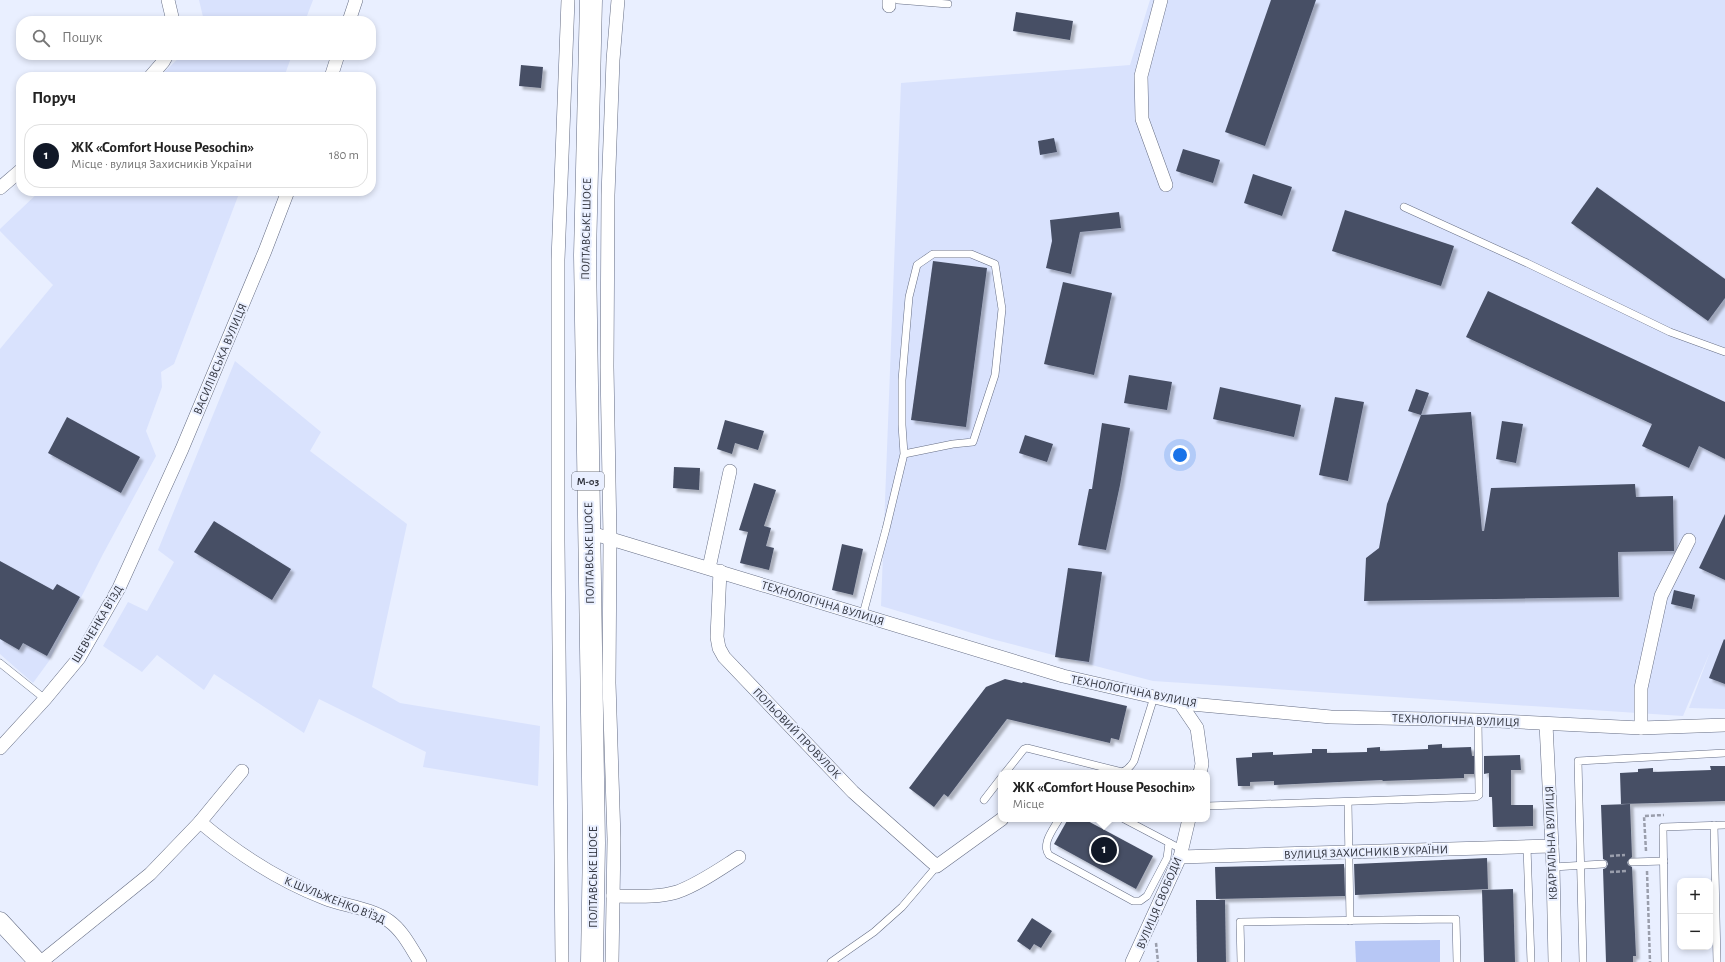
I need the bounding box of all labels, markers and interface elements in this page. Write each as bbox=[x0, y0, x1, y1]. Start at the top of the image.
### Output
search box bbox=[16, 16, 376, 60]
icon: search bbox=[30, 27, 52, 49]
text: Пошук bbox=[62, 30, 102, 45]
text: Поруч bbox=[32, 89, 76, 106]
text: ЖК «Comfort House Pesochin» bbox=[71, 140, 254, 155]
text: 1 bbox=[44, 149, 48, 162]
text: 180 m bbox=[329, 149, 359, 162]
text: Місце · вулиця Захисників України bbox=[71, 158, 252, 171]
street label: ПОЛТАВСЬКЕ ШОСЕ bbox=[579, 178, 593, 280]
street label: ВАСИЛІВСЬКА ВУЛИЦЯ bbox=[191, 302, 249, 416]
your location bbox=[1170, 445, 1190, 465]
road number: М-03 bbox=[572, 472, 604, 490]
street label: ПОЛТАВСЬКЕ ШОСЕ bbox=[582, 502, 596, 604]
street label: ТЕХНОЛОГІЧНА ВУЛИЦЯ bbox=[760, 579, 886, 627]
street label: ШЕВЧЕНКА В’ЇЗД bbox=[68, 583, 125, 665]
street label: ТЕХНОЛОГІЧНА ВУЛИЦЯ bbox=[1070, 673, 1198, 709]
street label: ПОЛЬОВИЙ ПРОВУЛОК bbox=[751, 685, 844, 781]
street label: ТЕХНОЛОГІЧНА ВУЛИЦЯ bbox=[1392, 712, 1520, 728]
popup bbox=[998, 770, 1210, 822]
text: ЖК «Comfort House Pesochin» bbox=[1012, 780, 1196, 795]
street label: КВАРТАЛЬНА ВУЛИЦЯ bbox=[1543, 786, 1559, 900]
text: Місце bbox=[1012, 798, 1044, 811]
street label: ПОЛТАВСЬКЕ ШОСЕ bbox=[587, 826, 599, 928]
pin: 1 bbox=[1091, 835, 1117, 865]
street label: ВУЛИЦЯ ЗАХИСНИКІВ УКРАЇНИ bbox=[1284, 842, 1448, 861]
street label: ВУЛИЦЯ СВОБОДИ bbox=[1134, 855, 1184, 951]
street label: К.ШУЛЬЖЕНКО В’ЇЗД bbox=[283, 873, 388, 926]
map controls bbox=[1677, 878, 1713, 950]
button: + bbox=[1677, 878, 1713, 914]
button: − bbox=[1677, 914, 1713, 950]

